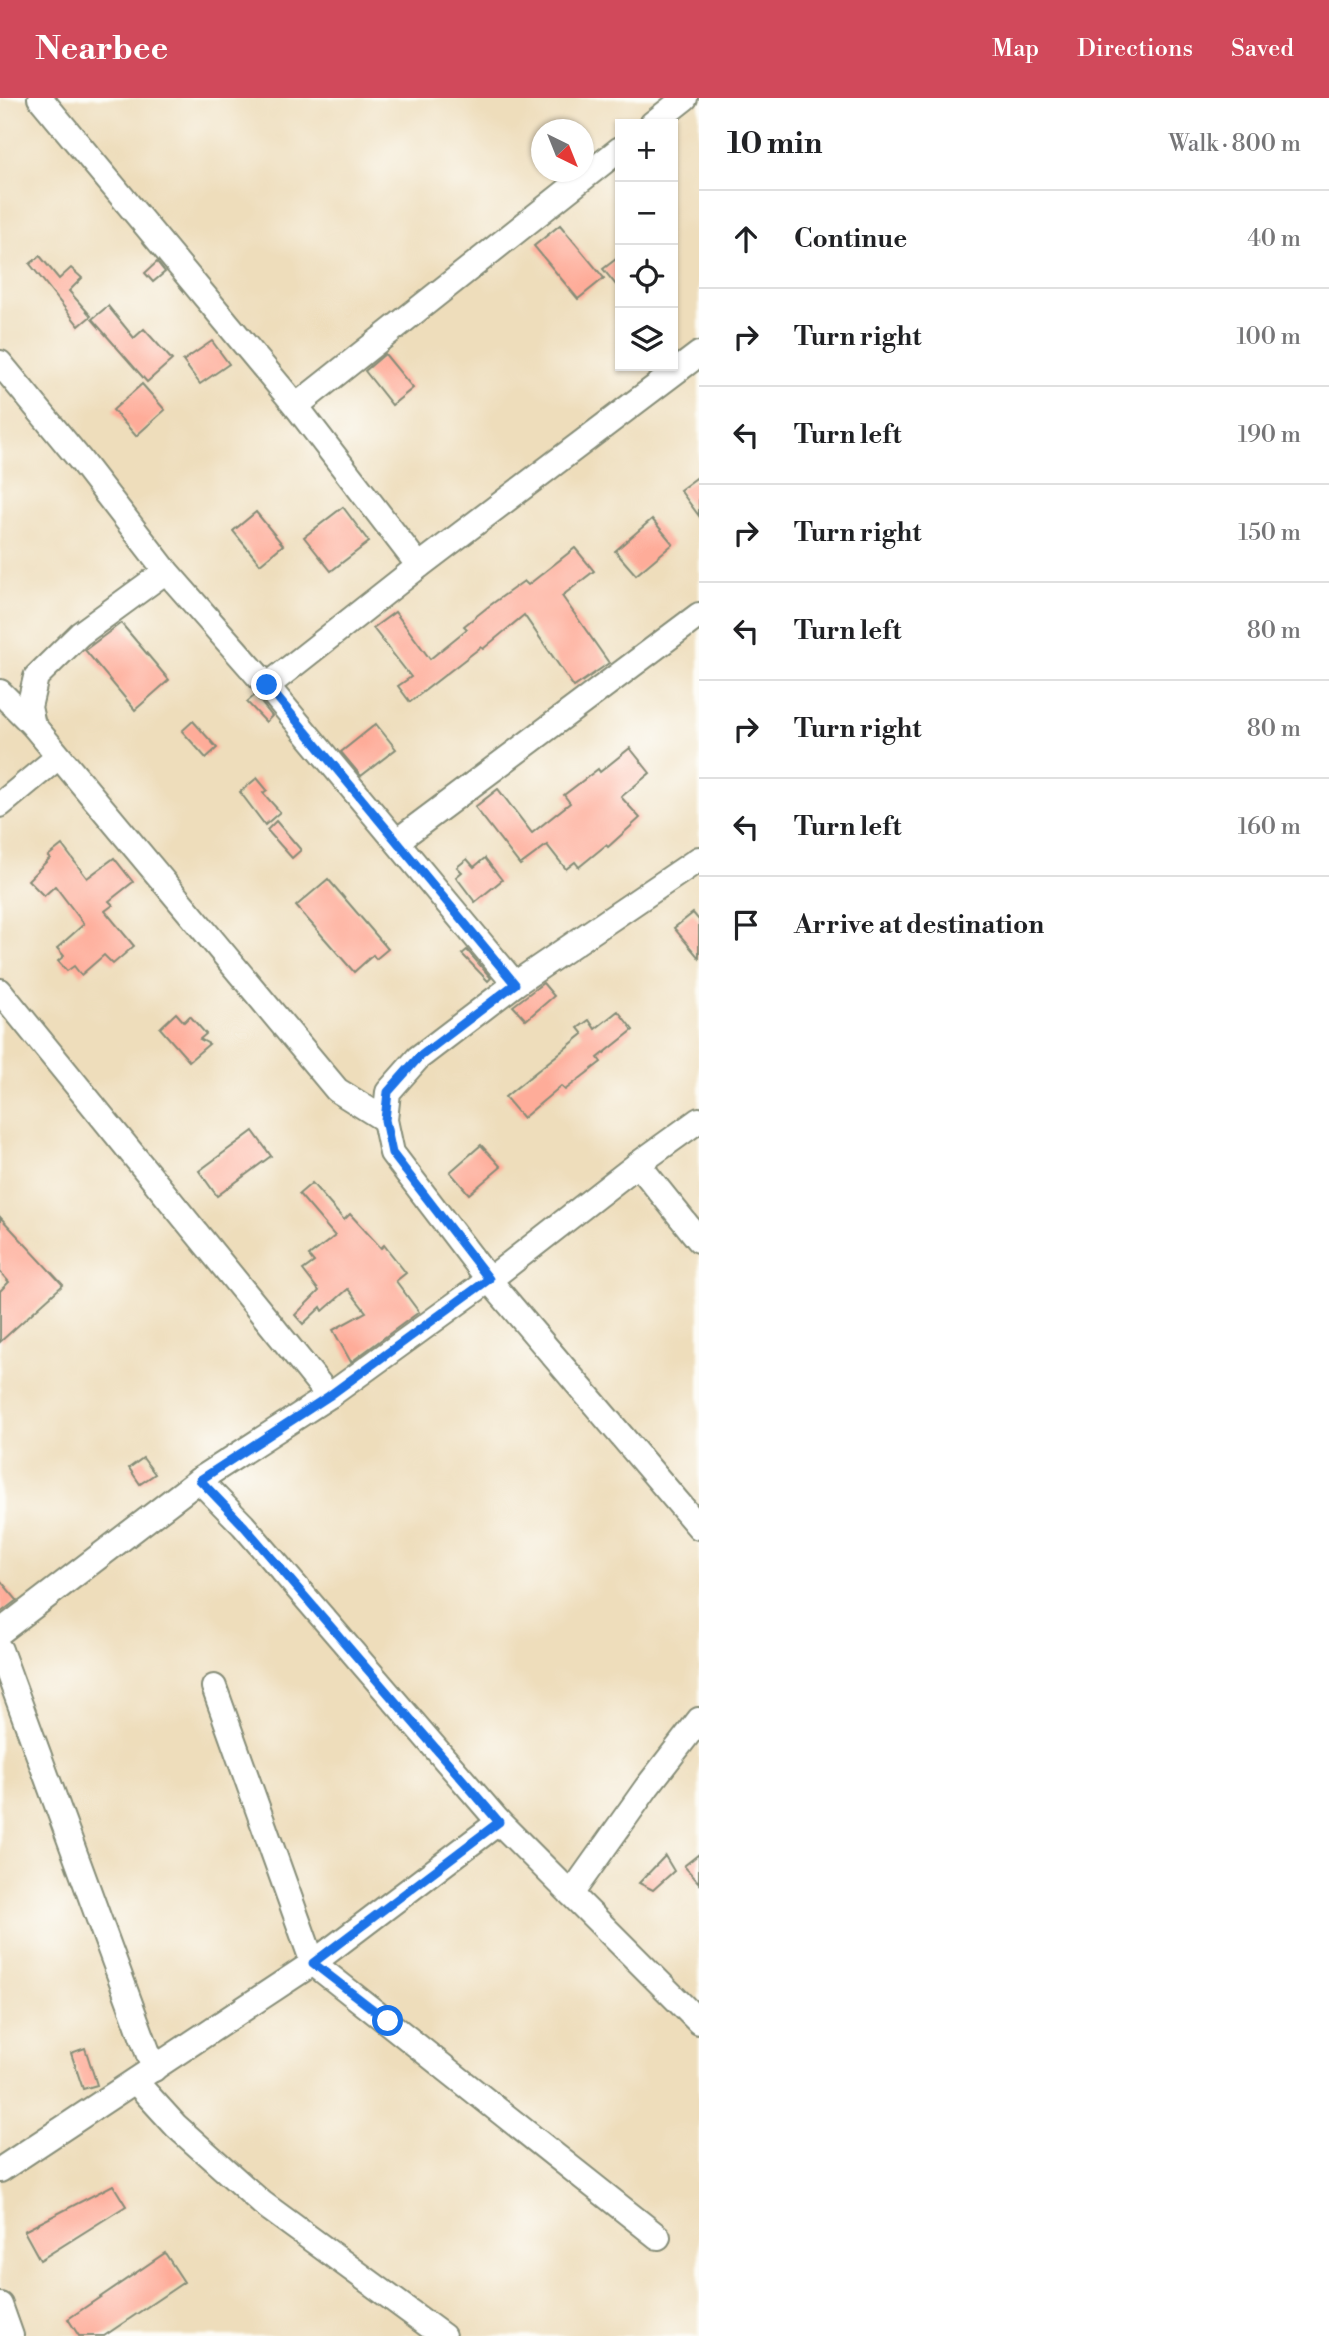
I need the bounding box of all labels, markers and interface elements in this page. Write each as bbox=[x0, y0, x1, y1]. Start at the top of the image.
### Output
text: Nearbee bbox=[35, 29, 168, 70]
text: Map bbox=[992, 34, 1039, 64]
text: Directions bbox=[1077, 34, 1193, 64]
text: Saved bbox=[1231, 34, 1294, 64]
north arrow bbox=[531, 119, 594, 182]
map controls bbox=[615, 119, 678, 371]
button: + bbox=[615, 119, 678, 182]
text: 10 min bbox=[727, 125, 822, 163]
text: Walk · 800 m bbox=[1168, 130, 1301, 158]
button: − bbox=[615, 182, 678, 245]
icon: ahead bbox=[727, 220, 765, 258]
text: Continue bbox=[794, 223, 907, 255]
text: 40 m bbox=[1247, 225, 1301, 253]
button: locate bbox=[615, 245, 678, 308]
button: layers bbox=[615, 308, 678, 371]
icon: right bbox=[727, 318, 765, 356]
text: Turn right bbox=[794, 321, 922, 353]
text: 100 m bbox=[1236, 323, 1301, 351]
icon: left bbox=[727, 416, 765, 454]
text: Turn left bbox=[794, 419, 902, 451]
text: 190 m bbox=[1238, 421, 1301, 449]
icon: right bbox=[727, 514, 765, 552]
text: Turn right bbox=[794, 517, 922, 549]
text: 150 m bbox=[1238, 519, 1301, 547]
icon: left bbox=[727, 612, 765, 650]
text: Turn left bbox=[794, 615, 902, 647]
text: 80 m bbox=[1247, 617, 1301, 645]
route end bbox=[251, 669, 282, 700]
icon: right bbox=[727, 710, 765, 748]
text: Turn right bbox=[794, 713, 922, 745]
text: 80 m bbox=[1247, 715, 1301, 743]
icon: left bbox=[727, 808, 765, 846]
text: Turn left bbox=[794, 811, 902, 843]
text: 160 m bbox=[1238, 813, 1301, 841]
icon: arrive bbox=[727, 906, 765, 944]
text: Arrive at destination bbox=[794, 909, 1044, 941]
route start bbox=[372, 2005, 403, 2036]

